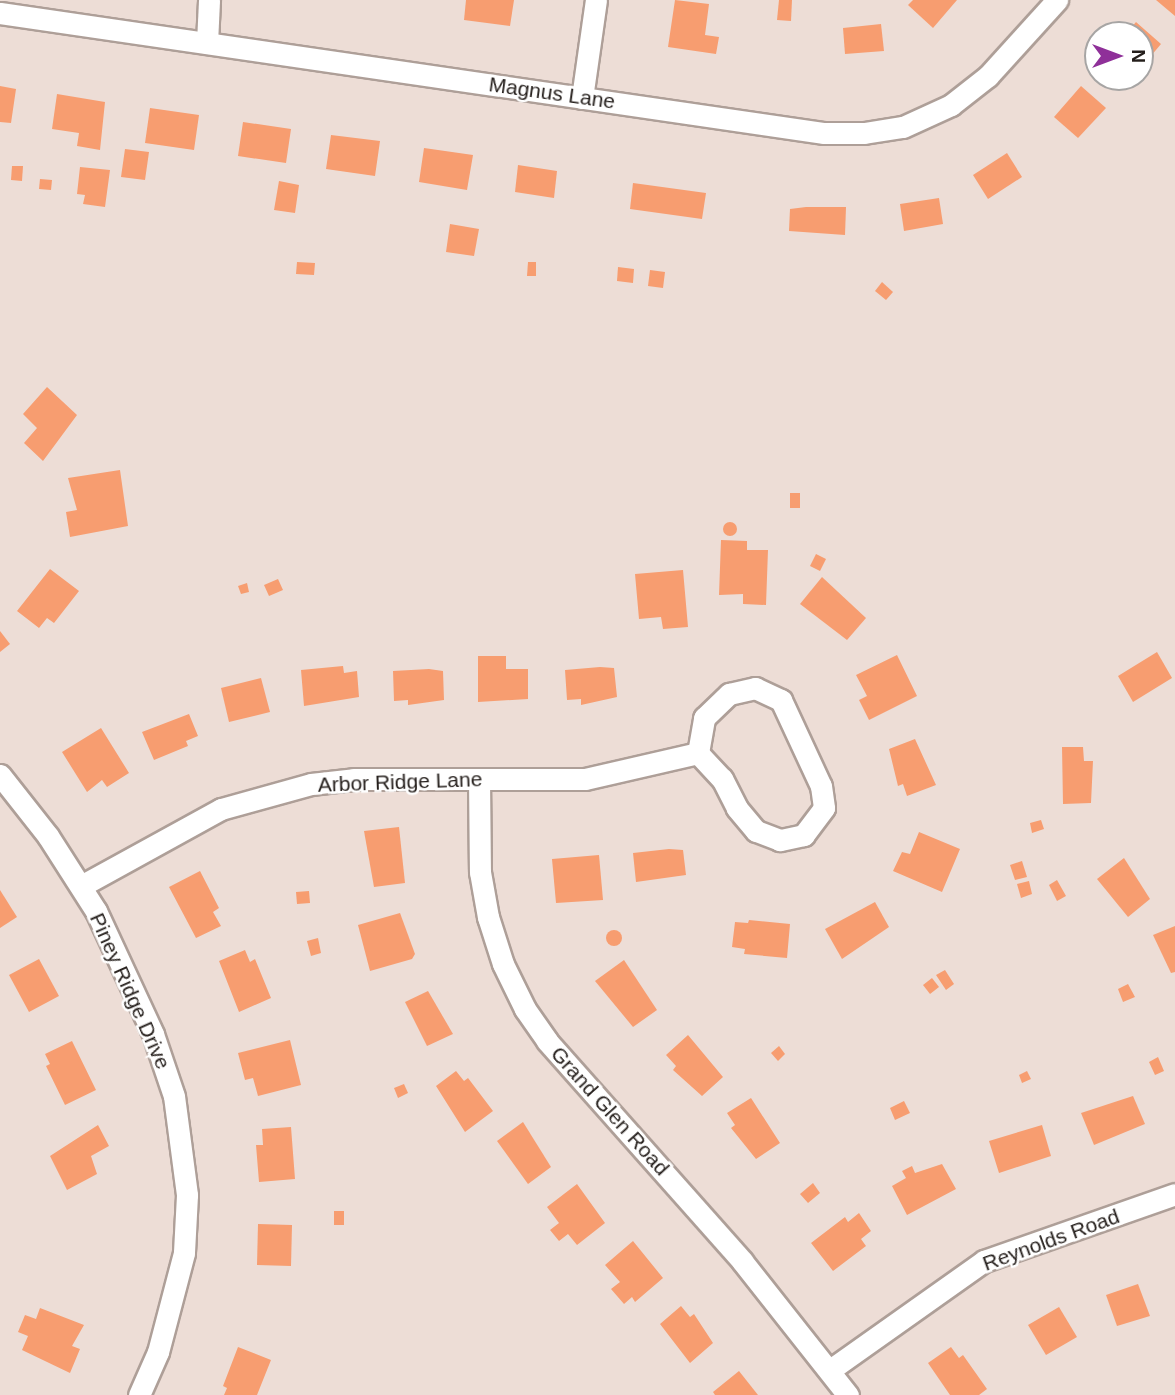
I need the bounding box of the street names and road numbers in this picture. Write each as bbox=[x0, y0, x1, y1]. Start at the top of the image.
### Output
street label: Magnus Lane bbox=[487, 72, 617, 114]
street label: Arbor Ridge Lane bbox=[317, 767, 483, 797]
street label: Piney Ridge Drive bbox=[84, 909, 176, 1073]
street label: Grand Glen Road bbox=[546, 1041, 674, 1181]
street label: Reynolds Road bbox=[979, 1204, 1123, 1276]

